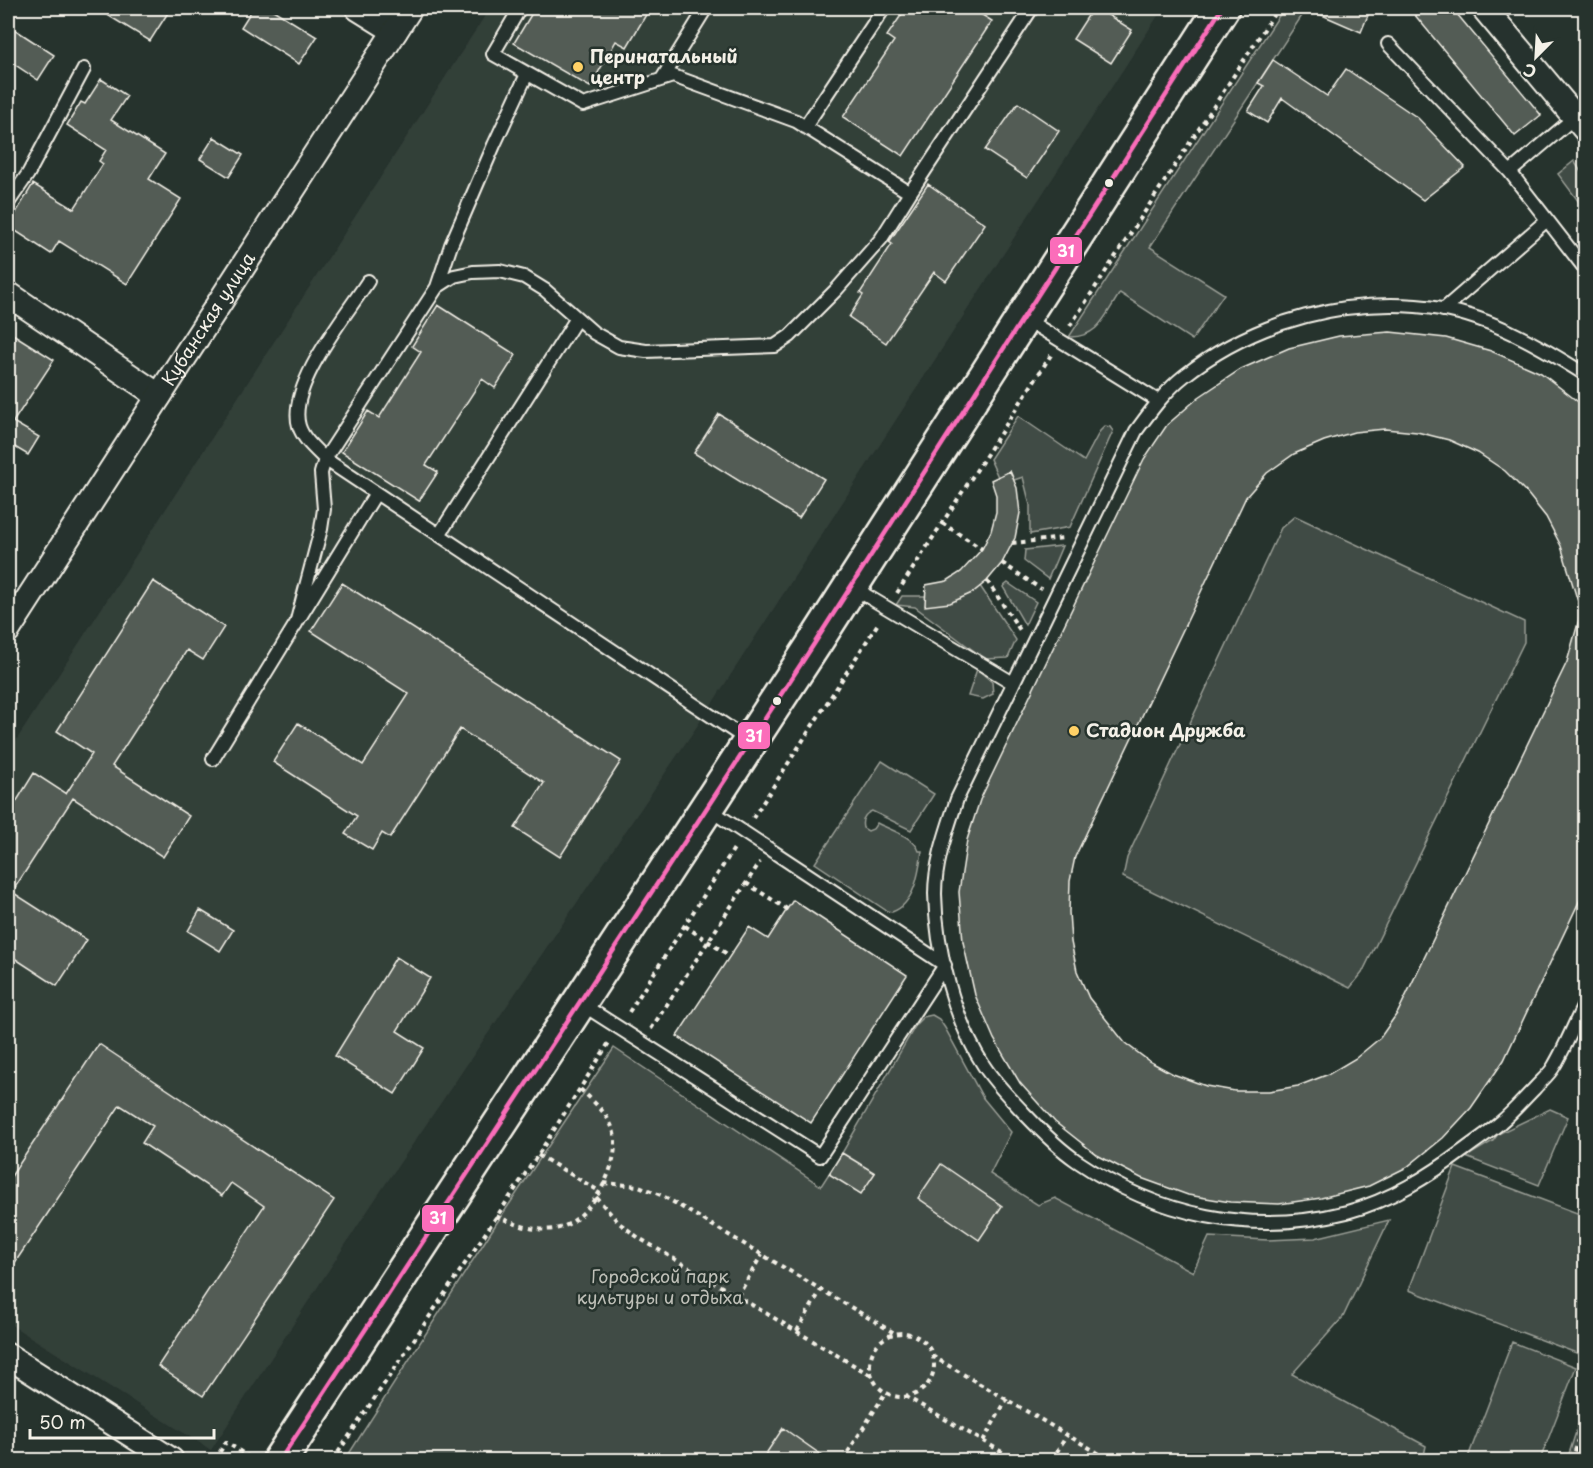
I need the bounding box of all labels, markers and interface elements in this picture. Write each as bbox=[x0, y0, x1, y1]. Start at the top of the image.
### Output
north arrow bbox=[1506, 27, 1566, 87]
place label: Перинатальный центр bbox=[590, 42, 738, 90]
text: С bbox=[1519, 58, 1540, 85]
marker: Перинатальный центр bbox=[571, 60, 585, 74]
unlabelled marker bbox=[1103, 177, 1115, 189]
line badge: 31 bbox=[1049, 236, 1083, 265]
text: 31 bbox=[1057, 238, 1075, 262]
street label: Кубанская улица bbox=[154, 246, 261, 391]
unlabelled marker bbox=[771, 695, 783, 707]
place label: Стадион Дружба bbox=[1086, 716, 1246, 743]
line badge: 31 bbox=[737, 721, 771, 750]
text: 31 bbox=[745, 723, 763, 747]
marker: Стадион Дружба bbox=[1067, 724, 1081, 738]
line badge: 31 bbox=[421, 1204, 455, 1233]
text: 31 bbox=[429, 1205, 447, 1229]
park label: Городской парк культуры и отдыха bbox=[577, 1262, 743, 1310]
scale bar bbox=[30, 1402, 214, 1440]
text: 50 m bbox=[39, 1408, 86, 1435]

